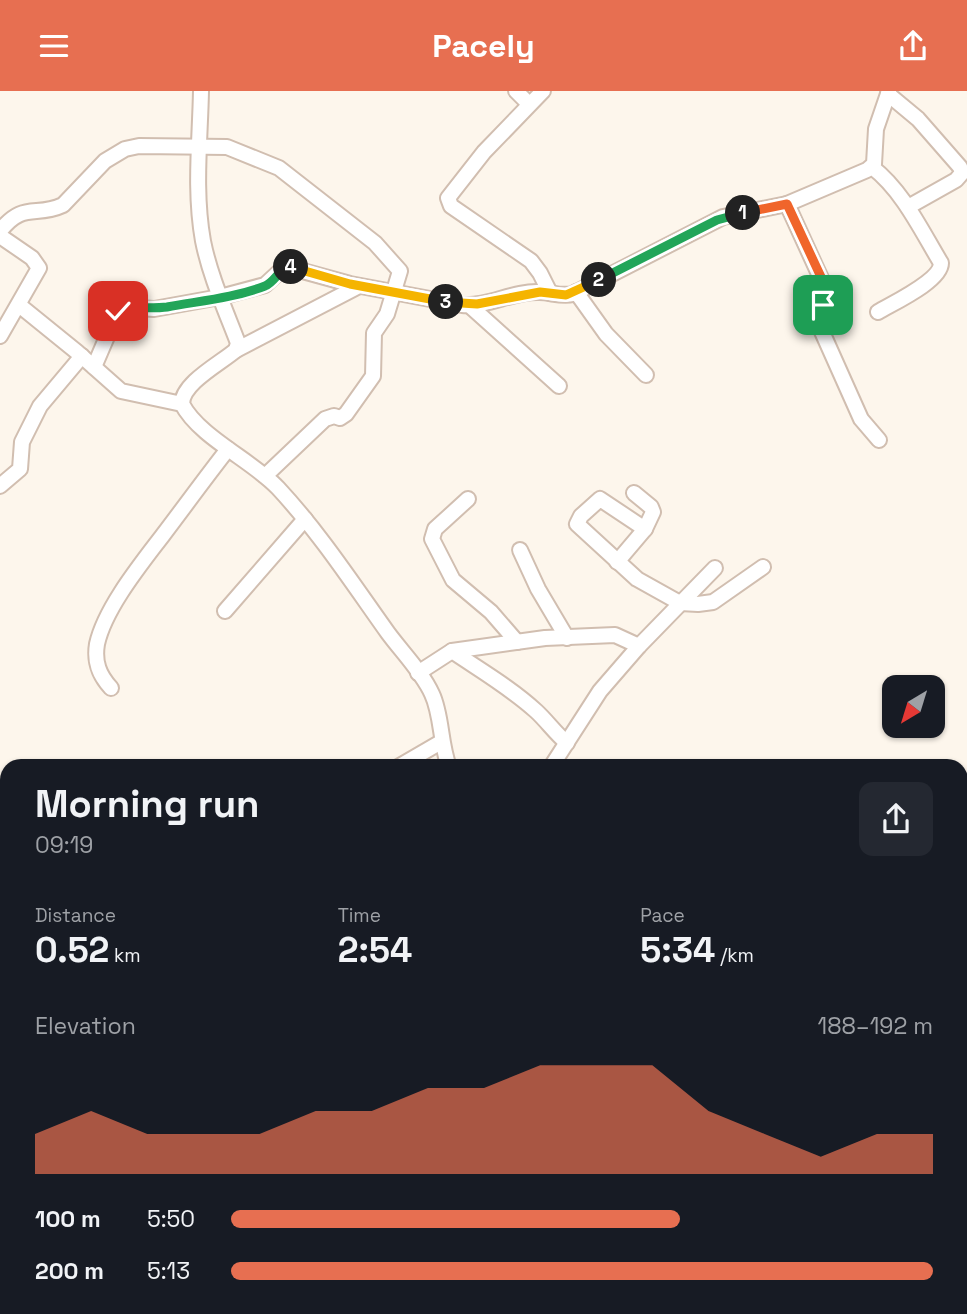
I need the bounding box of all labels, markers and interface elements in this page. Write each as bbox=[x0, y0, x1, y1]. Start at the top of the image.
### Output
text: Pacely bbox=[432, 26, 535, 66]
icon: menu bbox=[35, 27, 73, 65]
icon: share bbox=[894, 27, 932, 65]
pin: 1 bbox=[726, 195, 760, 231]
text: 1 bbox=[738, 200, 747, 225]
pin: 4 bbox=[274, 249, 308, 285]
text: 4 bbox=[284, 254, 297, 279]
pin: 2 bbox=[582, 263, 616, 297]
text: 2 bbox=[593, 267, 604, 292]
pin bbox=[793, 275, 853, 335]
pin bbox=[88, 281, 148, 341]
pin: 3 bbox=[428, 285, 464, 319]
icon: arrive bbox=[804, 286, 842, 324]
text: 3 bbox=[440, 289, 451, 314]
icon: check bbox=[99, 292, 137, 330]
north arrow bbox=[882, 675, 945, 739]
map controls bbox=[882, 675, 945, 738]
text: Morning run bbox=[35, 780, 260, 828]
button: share bbox=[859, 782, 933, 856]
text: 09:19 bbox=[35, 830, 93, 860]
text: Distance bbox=[35, 903, 116, 928]
text: Time bbox=[338, 903, 381, 928]
text: Pace bbox=[640, 903, 685, 928]
text: 0.52 bbox=[35, 928, 109, 972]
text: 2:54 bbox=[338, 928, 412, 972]
text: 5:34 bbox=[640, 928, 715, 972]
text: km bbox=[109, 943, 141, 968]
text: /km bbox=[715, 943, 754, 968]
text: Elevation bbox=[35, 1011, 136, 1041]
text: 188–192 m bbox=[818, 1011, 933, 1041]
text: 100 m bbox=[35, 1204, 101, 1234]
text: 5:50 bbox=[147, 1204, 195, 1234]
text: 200 m bbox=[35, 1256, 104, 1286]
text: 5:13 bbox=[147, 1256, 190, 1286]

